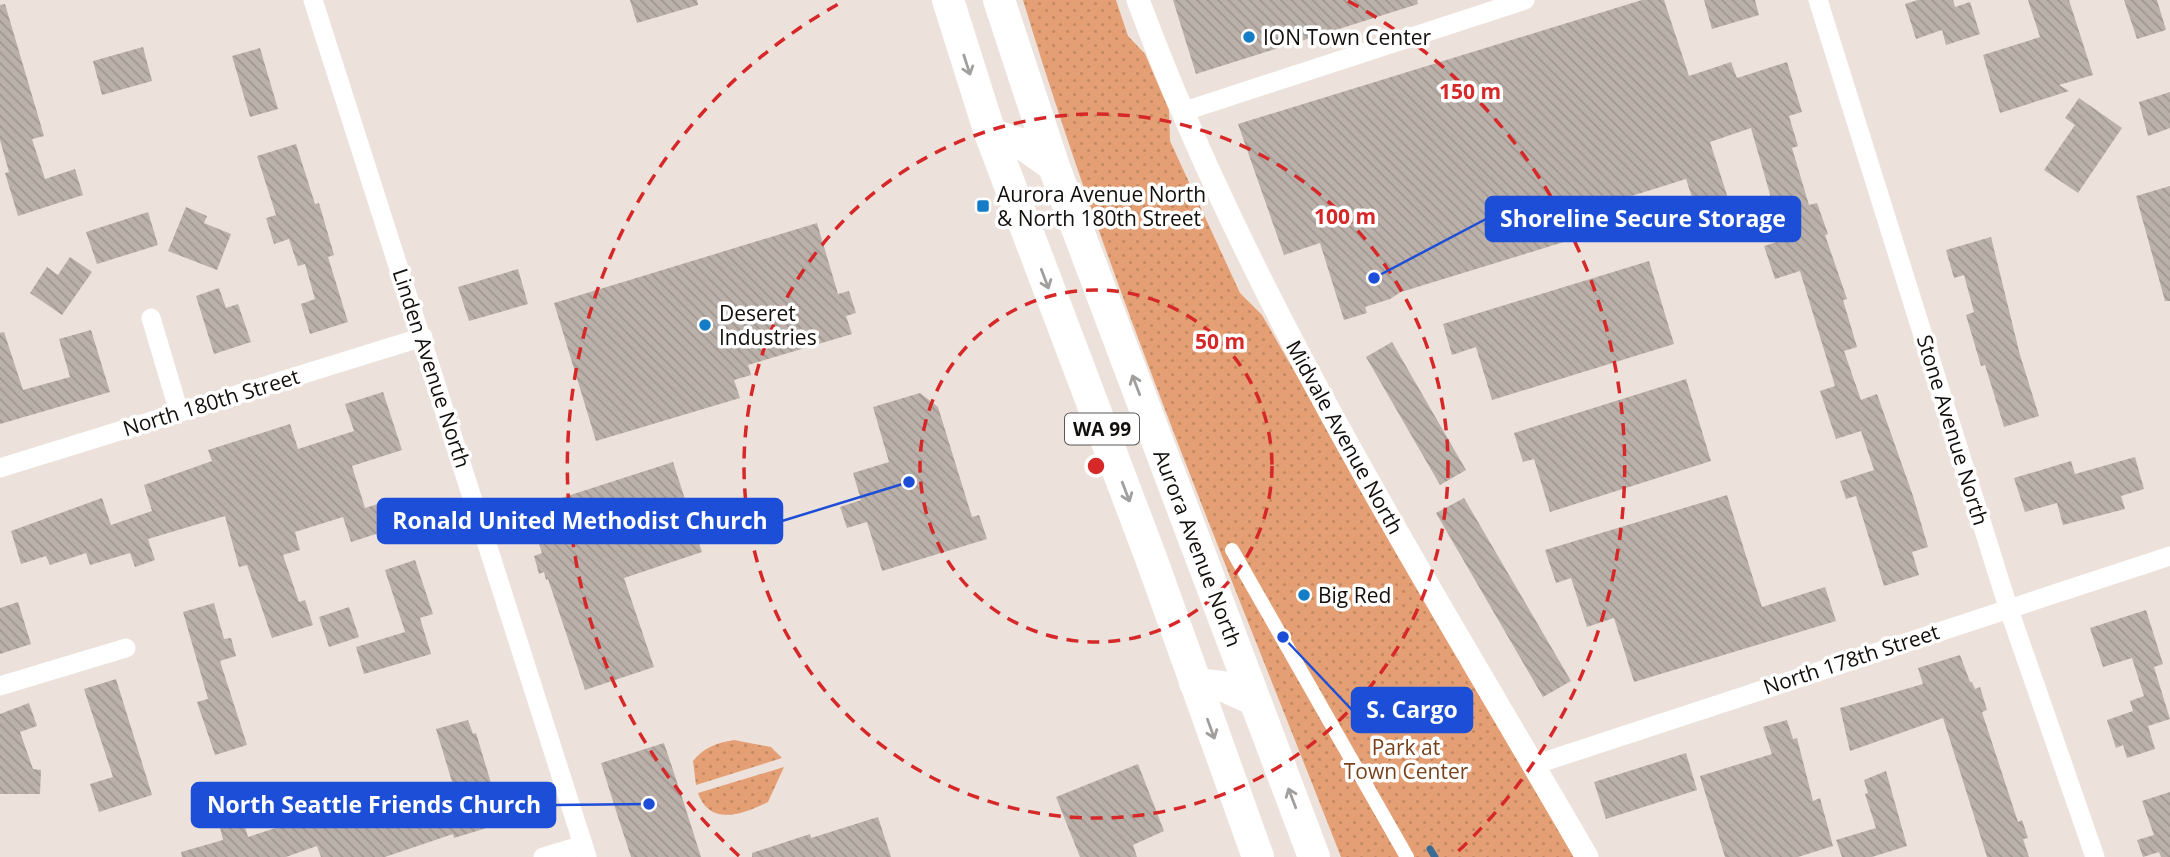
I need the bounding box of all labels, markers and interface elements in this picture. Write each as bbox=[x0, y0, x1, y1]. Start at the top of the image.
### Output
place label: ION Town Center bbox=[1263, 23, 1431, 51]
marker: ION Town Center bbox=[1241, 29, 1257, 45]
one-way arrow bbox=[962, 54, 974, 76]
text: 150 m bbox=[1439, 77, 1501, 105]
place label: Aurora Avenue North & North 180th Street bbox=[997, 180, 1206, 232]
callout: Shoreline Secure Storage bbox=[1486, 197, 1800, 241]
marker: Aurora Avenue North & North 180th Street bbox=[975, 198, 991, 214]
text: 100 m bbox=[1314, 202, 1376, 230]
text: Shoreline Secure Storage bbox=[1500, 202, 1786, 234]
street label: Linden Avenue North bbox=[387, 265, 477, 471]
one-way arrow bbox=[1040, 268, 1053, 289]
place label: Deseret Industries bbox=[719, 299, 817, 351]
marker: Deseret Industries bbox=[697, 317, 713, 333]
text: 50 m bbox=[1195, 327, 1245, 355]
street label: Stone Avenue North bbox=[1911, 331, 1995, 529]
street label: Midvale Avenue North bbox=[1280, 335, 1410, 539]
street label: North 180th Street bbox=[119, 362, 303, 442]
one-way arrow bbox=[1129, 374, 1142, 396]
road number: WA 99 bbox=[1065, 414, 1139, 444]
street label: Aurora Avenue North bbox=[1147, 445, 1249, 651]
centre of rings bbox=[1084, 454, 1108, 478]
one-way arrow bbox=[1121, 480, 1133, 502]
callout: Ronald United Methodist Church bbox=[378, 499, 782, 543]
text: Ronald United Methodist Church bbox=[392, 504, 768, 536]
place label: Big Red bbox=[1318, 581, 1391, 609]
marker: Big Red bbox=[1296, 587, 1312, 603]
street label: North 178th Street bbox=[1759, 617, 1943, 701]
callout: S. Cargo bbox=[1352, 688, 1472, 732]
text: S. Cargo bbox=[1366, 693, 1458, 725]
one-way arrow bbox=[1206, 717, 1218, 739]
park label: Park at Town Center bbox=[1344, 733, 1469, 785]
callout: North Seattle Friends Church bbox=[192, 783, 555, 827]
one-way arrow bbox=[1284, 787, 1297, 809]
text: North Seattle Friends Church bbox=[207, 788, 541, 820]

